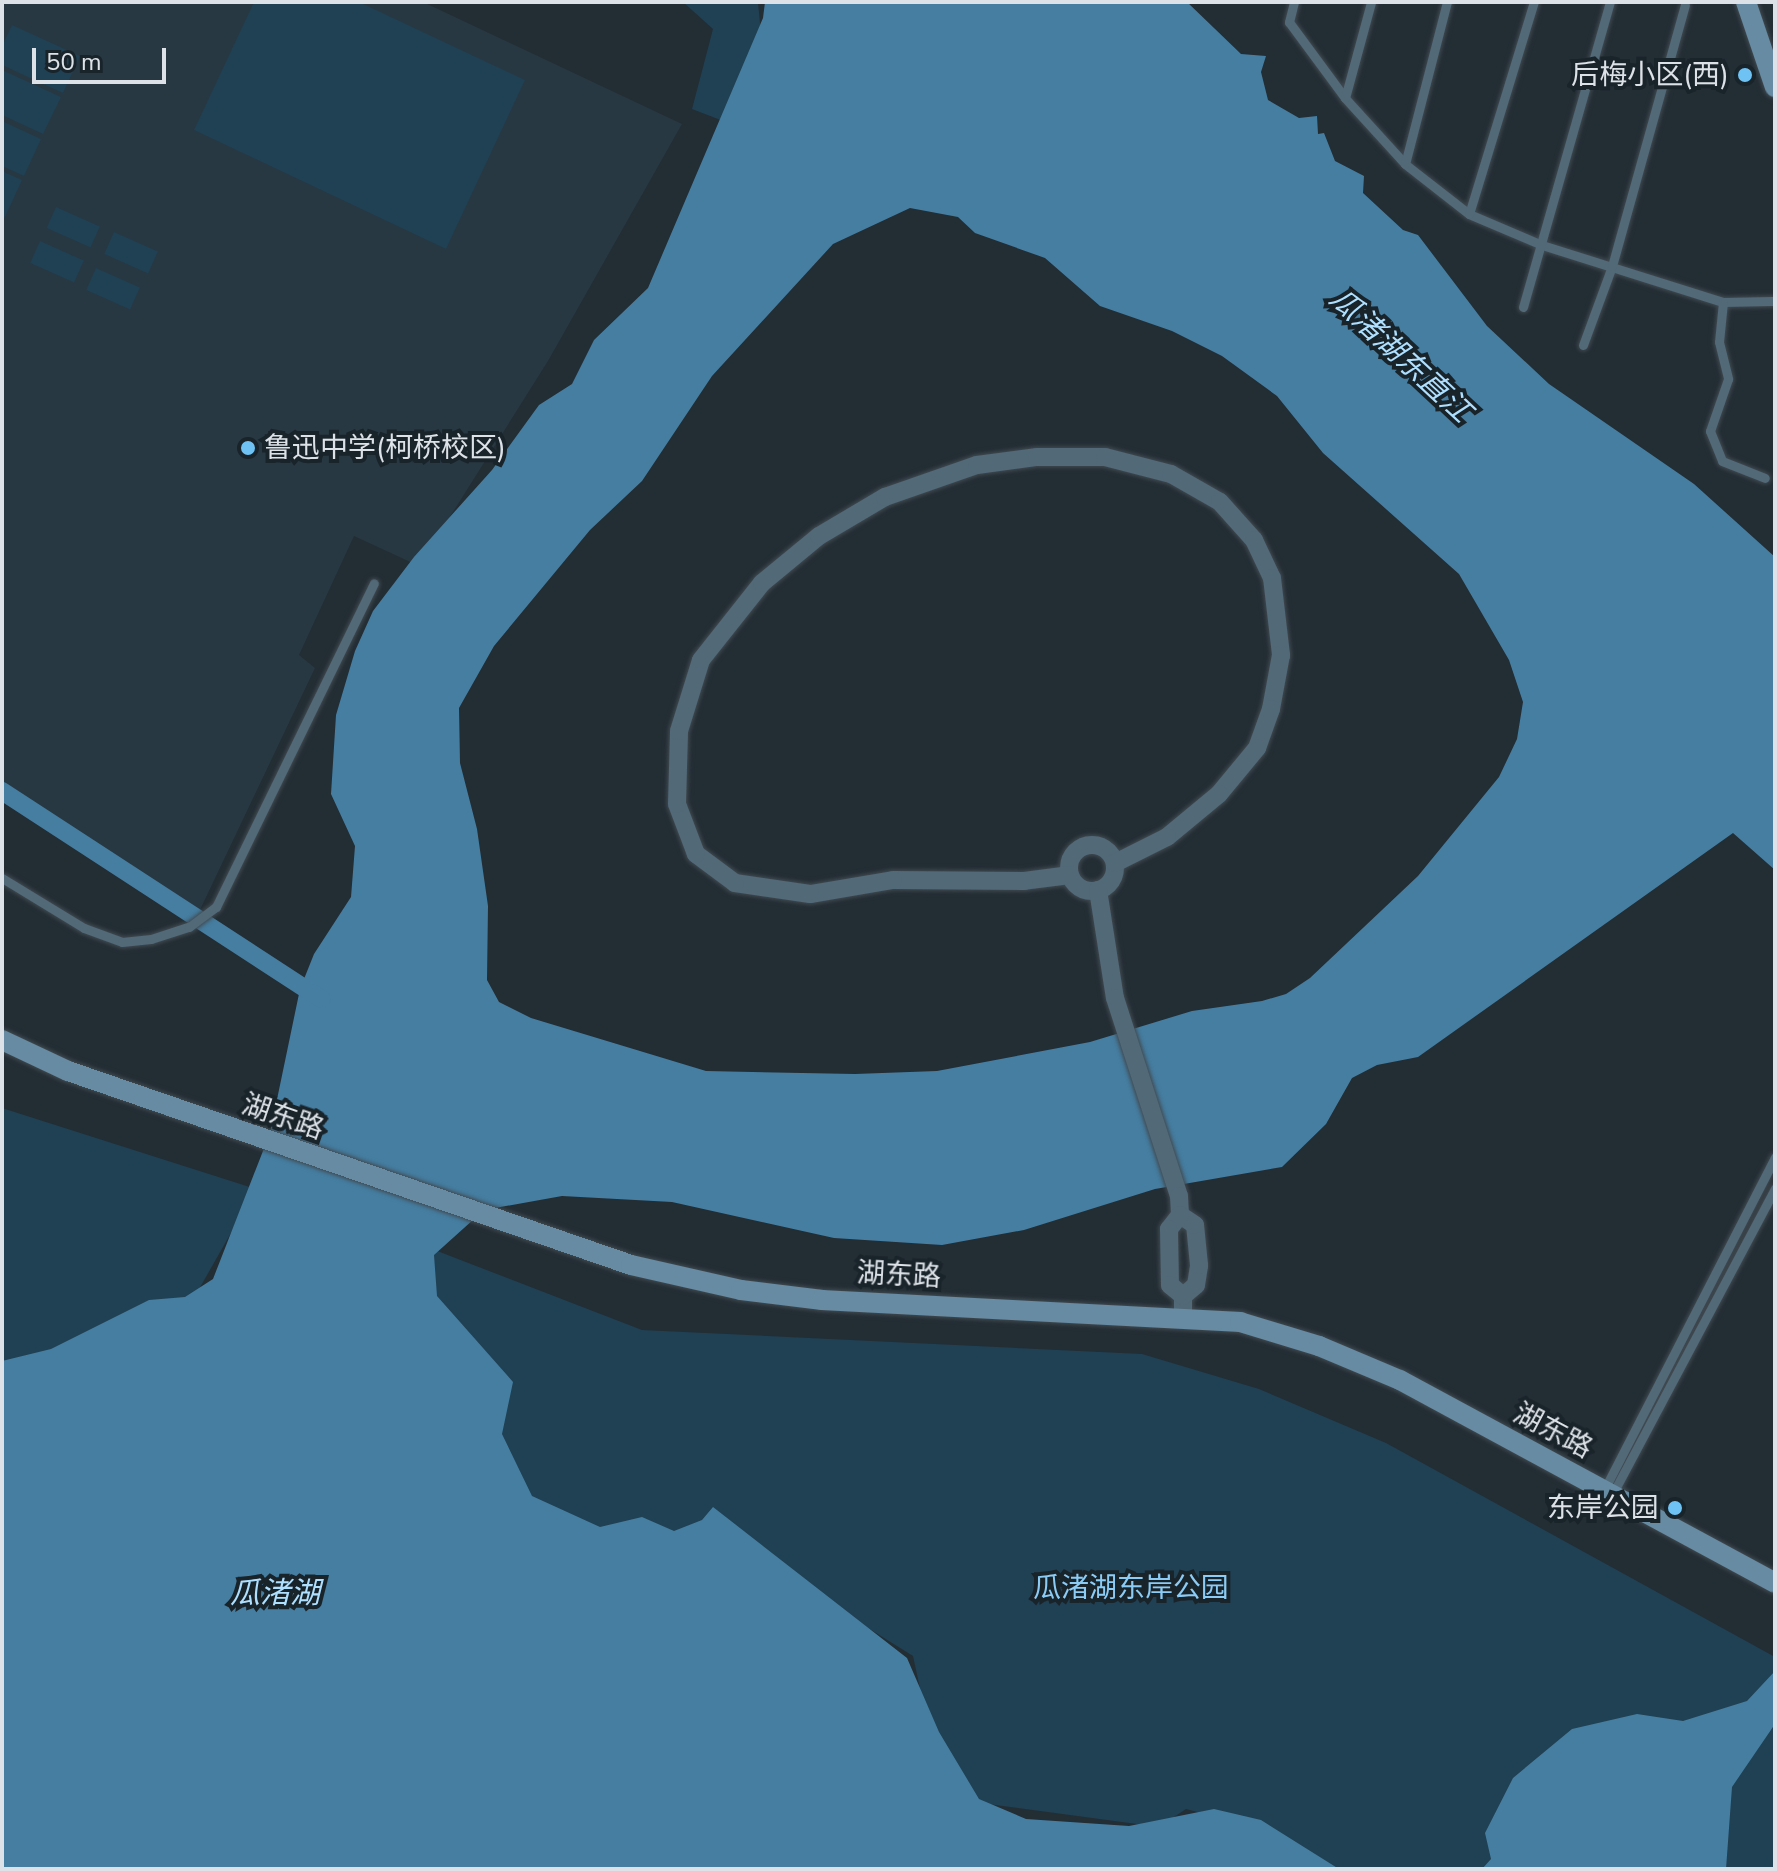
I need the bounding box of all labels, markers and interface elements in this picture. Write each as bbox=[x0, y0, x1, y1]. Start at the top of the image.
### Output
scale bar bbox=[36, 32, 170, 82]
text: 50 m bbox=[46, 46, 102, 78]
place label: 后梅小区(西) bbox=[1571, 58, 1729, 92]
marker: 后梅小区(西) bbox=[1736, 66, 1754, 84]
water label: 瓜渚湖东直江 bbox=[1322, 281, 1478, 431]
place label: 鲁迅中学(柯桥校区) bbox=[264, 431, 506, 465]
marker: 鲁迅中学(柯桥校区) bbox=[239, 439, 257, 457]
street label: 湖东路 bbox=[238, 1087, 328, 1147]
street label: 湖东路 bbox=[856, 1256, 942, 1294]
street label: 湖东路 bbox=[1508, 1396, 1598, 1466]
place label: 东岸公园 bbox=[1547, 1491, 1659, 1525]
marker: 东岸公园 bbox=[1666, 1499, 1684, 1517]
park label: 瓜渚湖东岸公园 bbox=[1033, 1571, 1229, 1605]
water label: 瓜渚湖 bbox=[230, 1576, 320, 1612]

